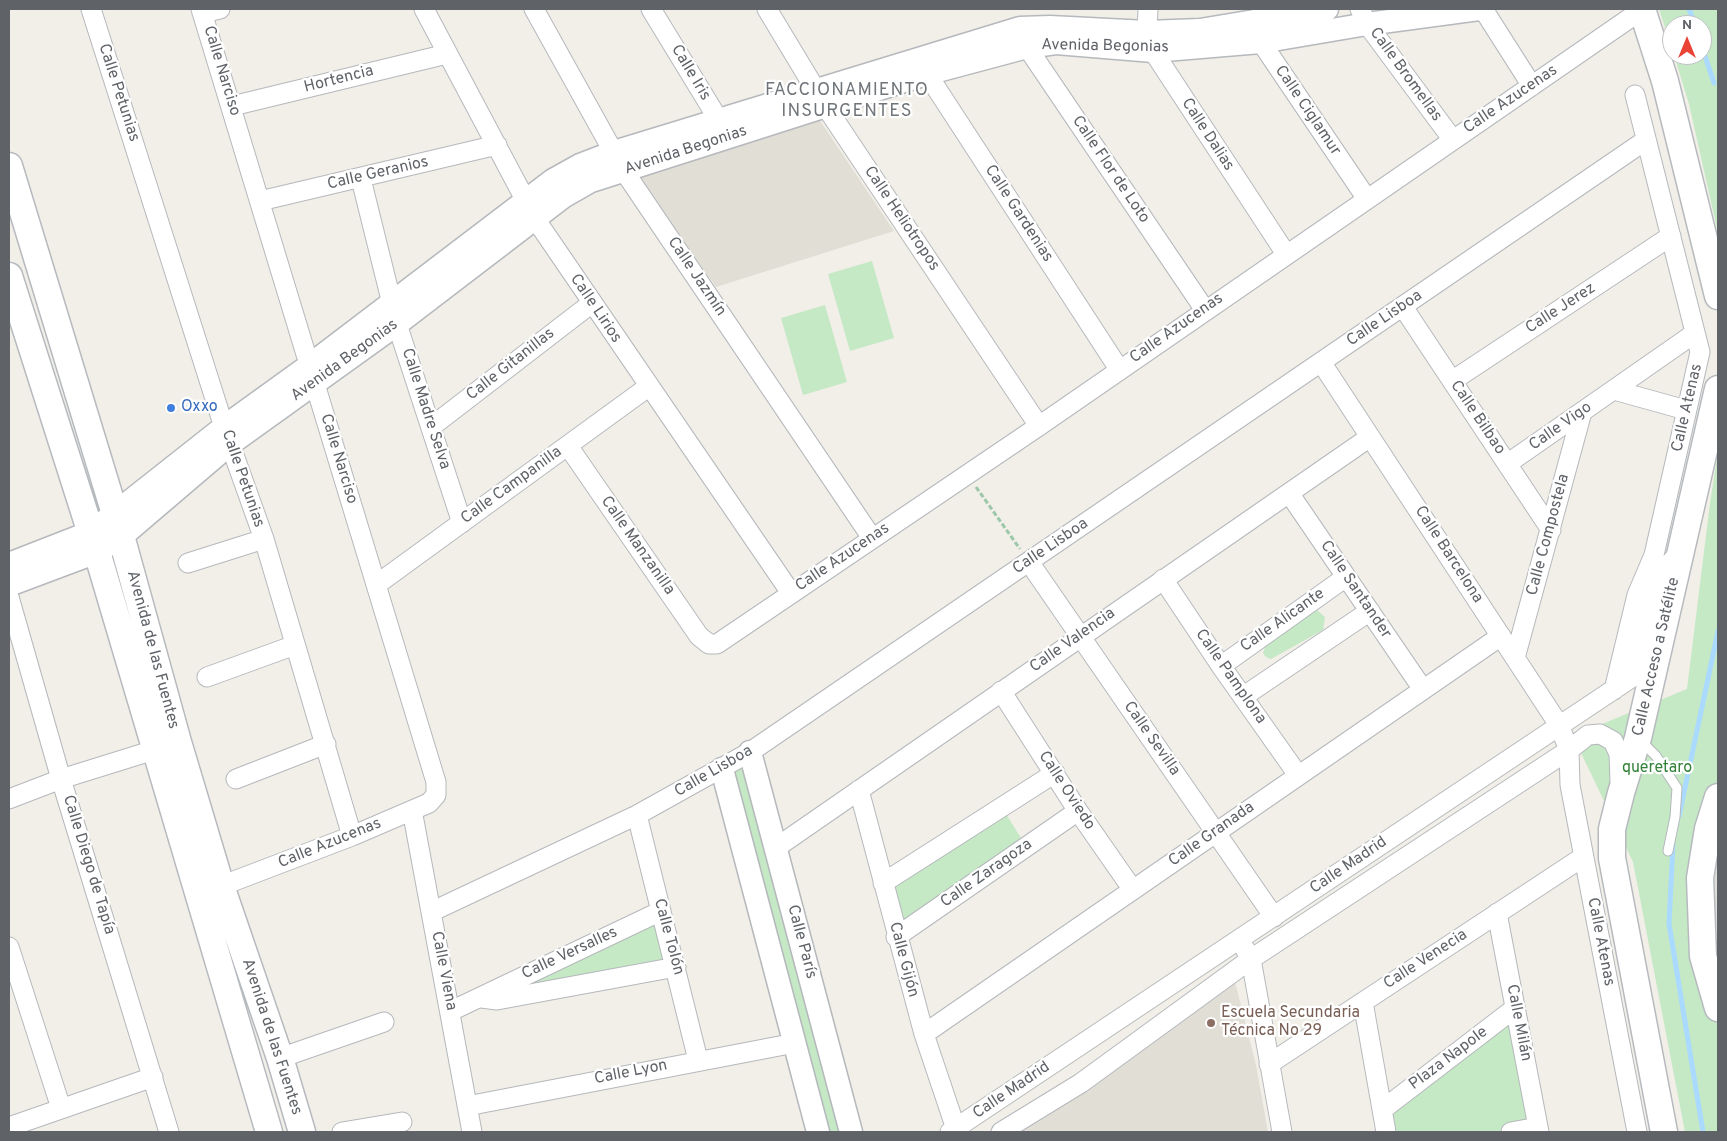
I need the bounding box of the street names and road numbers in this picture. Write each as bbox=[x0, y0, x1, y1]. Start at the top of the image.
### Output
street label: Calle Narciso bbox=[198, 24, 244, 118]
street label: Calle Bromellas bbox=[1364, 24, 1446, 126]
street label: Avenida Begonias bbox=[1041, 36, 1169, 58]
street label: Calle Petunias bbox=[93, 42, 143, 144]
street label: Calle Iris bbox=[666, 42, 714, 104]
street label: Calle Azucenas bbox=[1460, 61, 1562, 139]
street label: Hortencia bbox=[302, 62, 376, 98]
street label: Calle Ciglamur bbox=[1270, 62, 1344, 160]
street label: Calle Dalias bbox=[1176, 95, 1238, 175]
street label: Calle Flor de Loto bbox=[1067, 113, 1153, 227]
street label: Avenida Begonias bbox=[622, 122, 750, 180]
street label: Calle Geranios bbox=[326, 153, 430, 195]
street label: Calle Gardenias bbox=[980, 162, 1056, 266]
street label: Calle Heliotropos bbox=[859, 163, 943, 275]
street label: Calle Jazmín bbox=[662, 234, 730, 320]
street label: Calle Lirios bbox=[565, 271, 625, 347]
street label: Calle Jerez bbox=[1522, 279, 1600, 339]
street label: Calle Lisboa bbox=[1344, 287, 1426, 351]
street label: Calle Azucenas bbox=[1127, 290, 1227, 368]
street label: Avenida Begonias bbox=[288, 316, 402, 406]
street label: Calle Gitanillas bbox=[463, 325, 559, 405]
street label: Calle Madre Selva bbox=[396, 346, 454, 472]
street label: Calle Atenas bbox=[1669, 362, 1707, 454]
street label: Calle Bilbao bbox=[1445, 377, 1509, 459]
street label: Calle Vigo bbox=[1526, 399, 1596, 455]
street label: Calle Narciso bbox=[315, 412, 361, 506]
street label: Calle Petunias bbox=[216, 428, 268, 530]
street label: Calle Campanilla bbox=[458, 443, 566, 529]
street label: Calle Compostela bbox=[1524, 472, 1574, 598]
street label: Calle Manzanilla bbox=[596, 493, 678, 599]
street label: Calle Barcelona bbox=[1409, 503, 1487, 607]
street label: Calle Lisboa bbox=[1010, 515, 1092, 579]
street label: Calle Azucenas bbox=[792, 519, 894, 597]
street label: Calle Santander bbox=[1315, 537, 1395, 643]
street label: Avenida de las Fuentes bbox=[122, 569, 182, 731]
street label: Calle Acceso a Satélite bbox=[1629, 576, 1685, 738]
street label: Calle Alicante bbox=[1237, 585, 1329, 657]
street label: Calle Valencia bbox=[1027, 604, 1119, 678]
street label: Calle Pamplona bbox=[1190, 626, 1270, 728]
street label: Calle Sevilla bbox=[1118, 698, 1184, 780]
street label: Calle Lisboa bbox=[672, 742, 756, 802]
street label: Calle Oviedo bbox=[1033, 748, 1099, 834]
street label: Calle Diego de Tapía bbox=[58, 793, 118, 937]
street label: Calle Granada bbox=[1165, 798, 1259, 872]
street label: Calle Azucenas bbox=[276, 815, 384, 873]
street label: Calle Madrid bbox=[1307, 833, 1391, 899]
street label: Calle Zaragoza bbox=[938, 835, 1036, 913]
street label: Calle Atenas bbox=[1582, 896, 1618, 988]
street label: Calle Tolón bbox=[649, 897, 687, 977]
street label: Calle París bbox=[782, 903, 820, 981]
street label: Calle Gijón bbox=[884, 920, 922, 1000]
street label: Calle Versalles bbox=[519, 923, 621, 985]
street label: Calle Venecia bbox=[1381, 926, 1471, 994]
street label: Calle Viena bbox=[426, 930, 460, 1012]
street label: Avenida de las Fuentes bbox=[237, 956, 305, 1118]
street label: Calle Milán bbox=[1501, 983, 1535, 1063]
street label: Plaza Napole bbox=[1406, 1023, 1492, 1095]
street label: Calle Lyon bbox=[593, 1057, 669, 1089]
street label: Calle Madrid bbox=[970, 1058, 1054, 1124]

